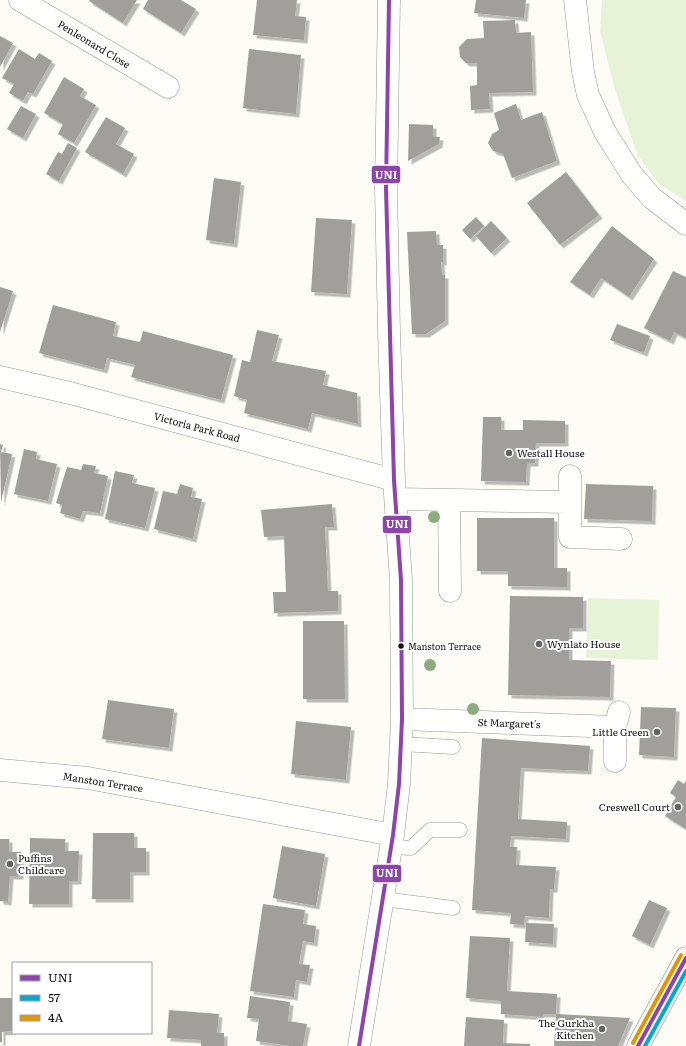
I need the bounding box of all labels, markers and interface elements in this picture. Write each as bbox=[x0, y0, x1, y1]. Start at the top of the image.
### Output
street label: Penleonard Close bbox=[55, 16, 133, 71]
line badge: UNI bbox=[371, 165, 401, 184]
text: UNI bbox=[375, 166, 398, 182]
street label: Victoria Park Road bbox=[152, 408, 242, 445]
place label: Westall House bbox=[517, 445, 585, 460]
marker: Westall House bbox=[504, 448, 514, 458]
line badge: UNI bbox=[382, 515, 412, 534]
text: UNI bbox=[386, 515, 409, 531]
place label: Wynlato House bbox=[547, 636, 620, 651]
place label: Manston Terrace bbox=[408, 639, 481, 653]
marker: Wynlato House bbox=[534, 639, 544, 649]
marker: Manston Terrace bbox=[396, 641, 406, 651]
street label: St Margaret's bbox=[477, 714, 541, 731]
place label: Little Green bbox=[592, 724, 649, 739]
marker: Little Green bbox=[652, 727, 662, 737]
street label: Manston Terrace bbox=[62, 768, 144, 795]
place label: Creswell Court bbox=[599, 799, 670, 814]
marker: Creswell Court bbox=[673, 802, 683, 812]
place label: Puffins Childcare bbox=[18, 850, 64, 877]
marker: Puffins Childcare bbox=[5, 859, 15, 869]
line badge: UNI bbox=[372, 864, 402, 883]
text: UNI bbox=[376, 864, 399, 880]
legend bbox=[12, 962, 152, 1034]
text: UNI bbox=[48, 968, 73, 986]
text: 57 bbox=[48, 988, 60, 1006]
text: 4A bbox=[48, 1008, 64, 1026]
place label: The Gurkha Kitchen bbox=[538, 1015, 595, 1042]
marker: The Gurkha Kitchen bbox=[597, 1024, 607, 1034]

